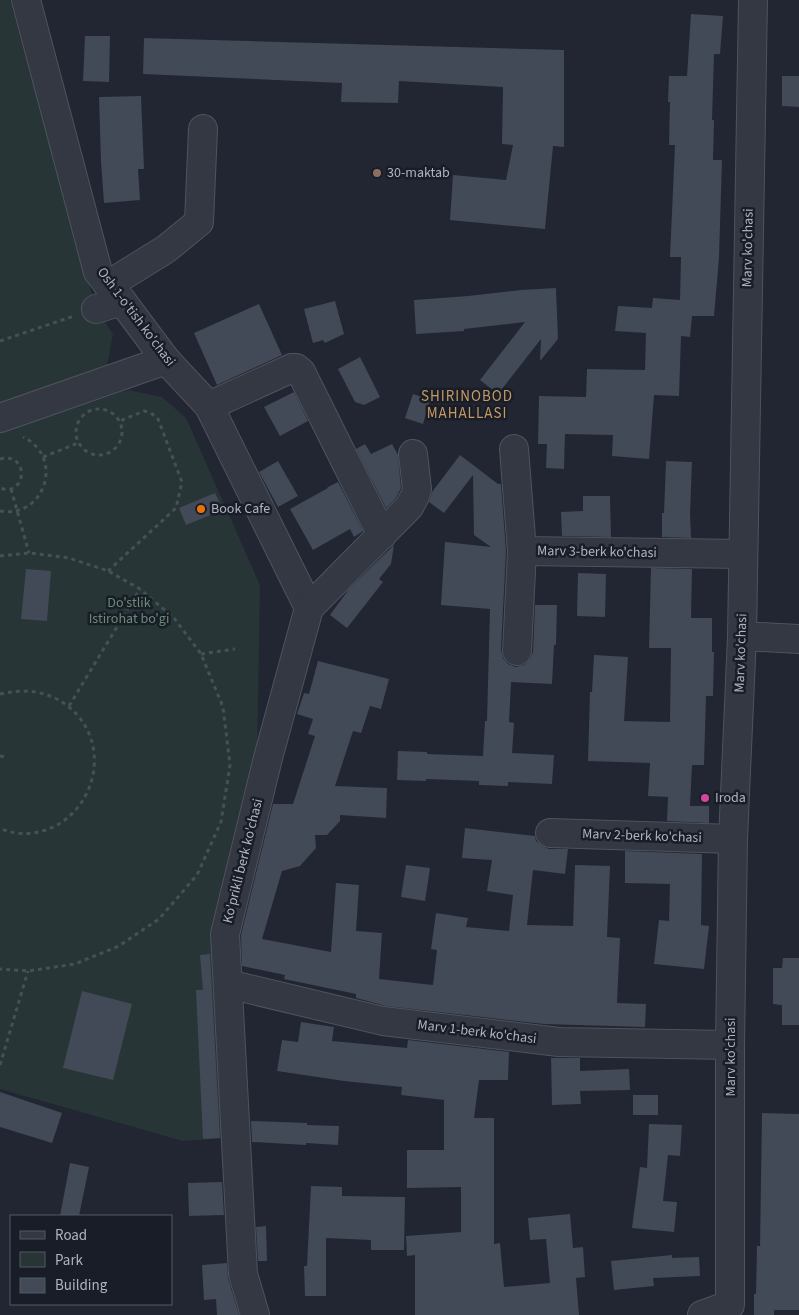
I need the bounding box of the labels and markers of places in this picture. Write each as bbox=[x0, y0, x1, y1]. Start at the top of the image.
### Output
place label: 30-maktab bbox=[387, 163, 450, 183]
marker: 30-maktab bbox=[371, 167, 383, 179]
place label: Book Cafe bbox=[211, 499, 270, 519]
marker: Book Cafe bbox=[195, 503, 207, 515]
place label: Iroda bbox=[715, 788, 746, 808]
marker: Iroda bbox=[699, 792, 711, 804]

